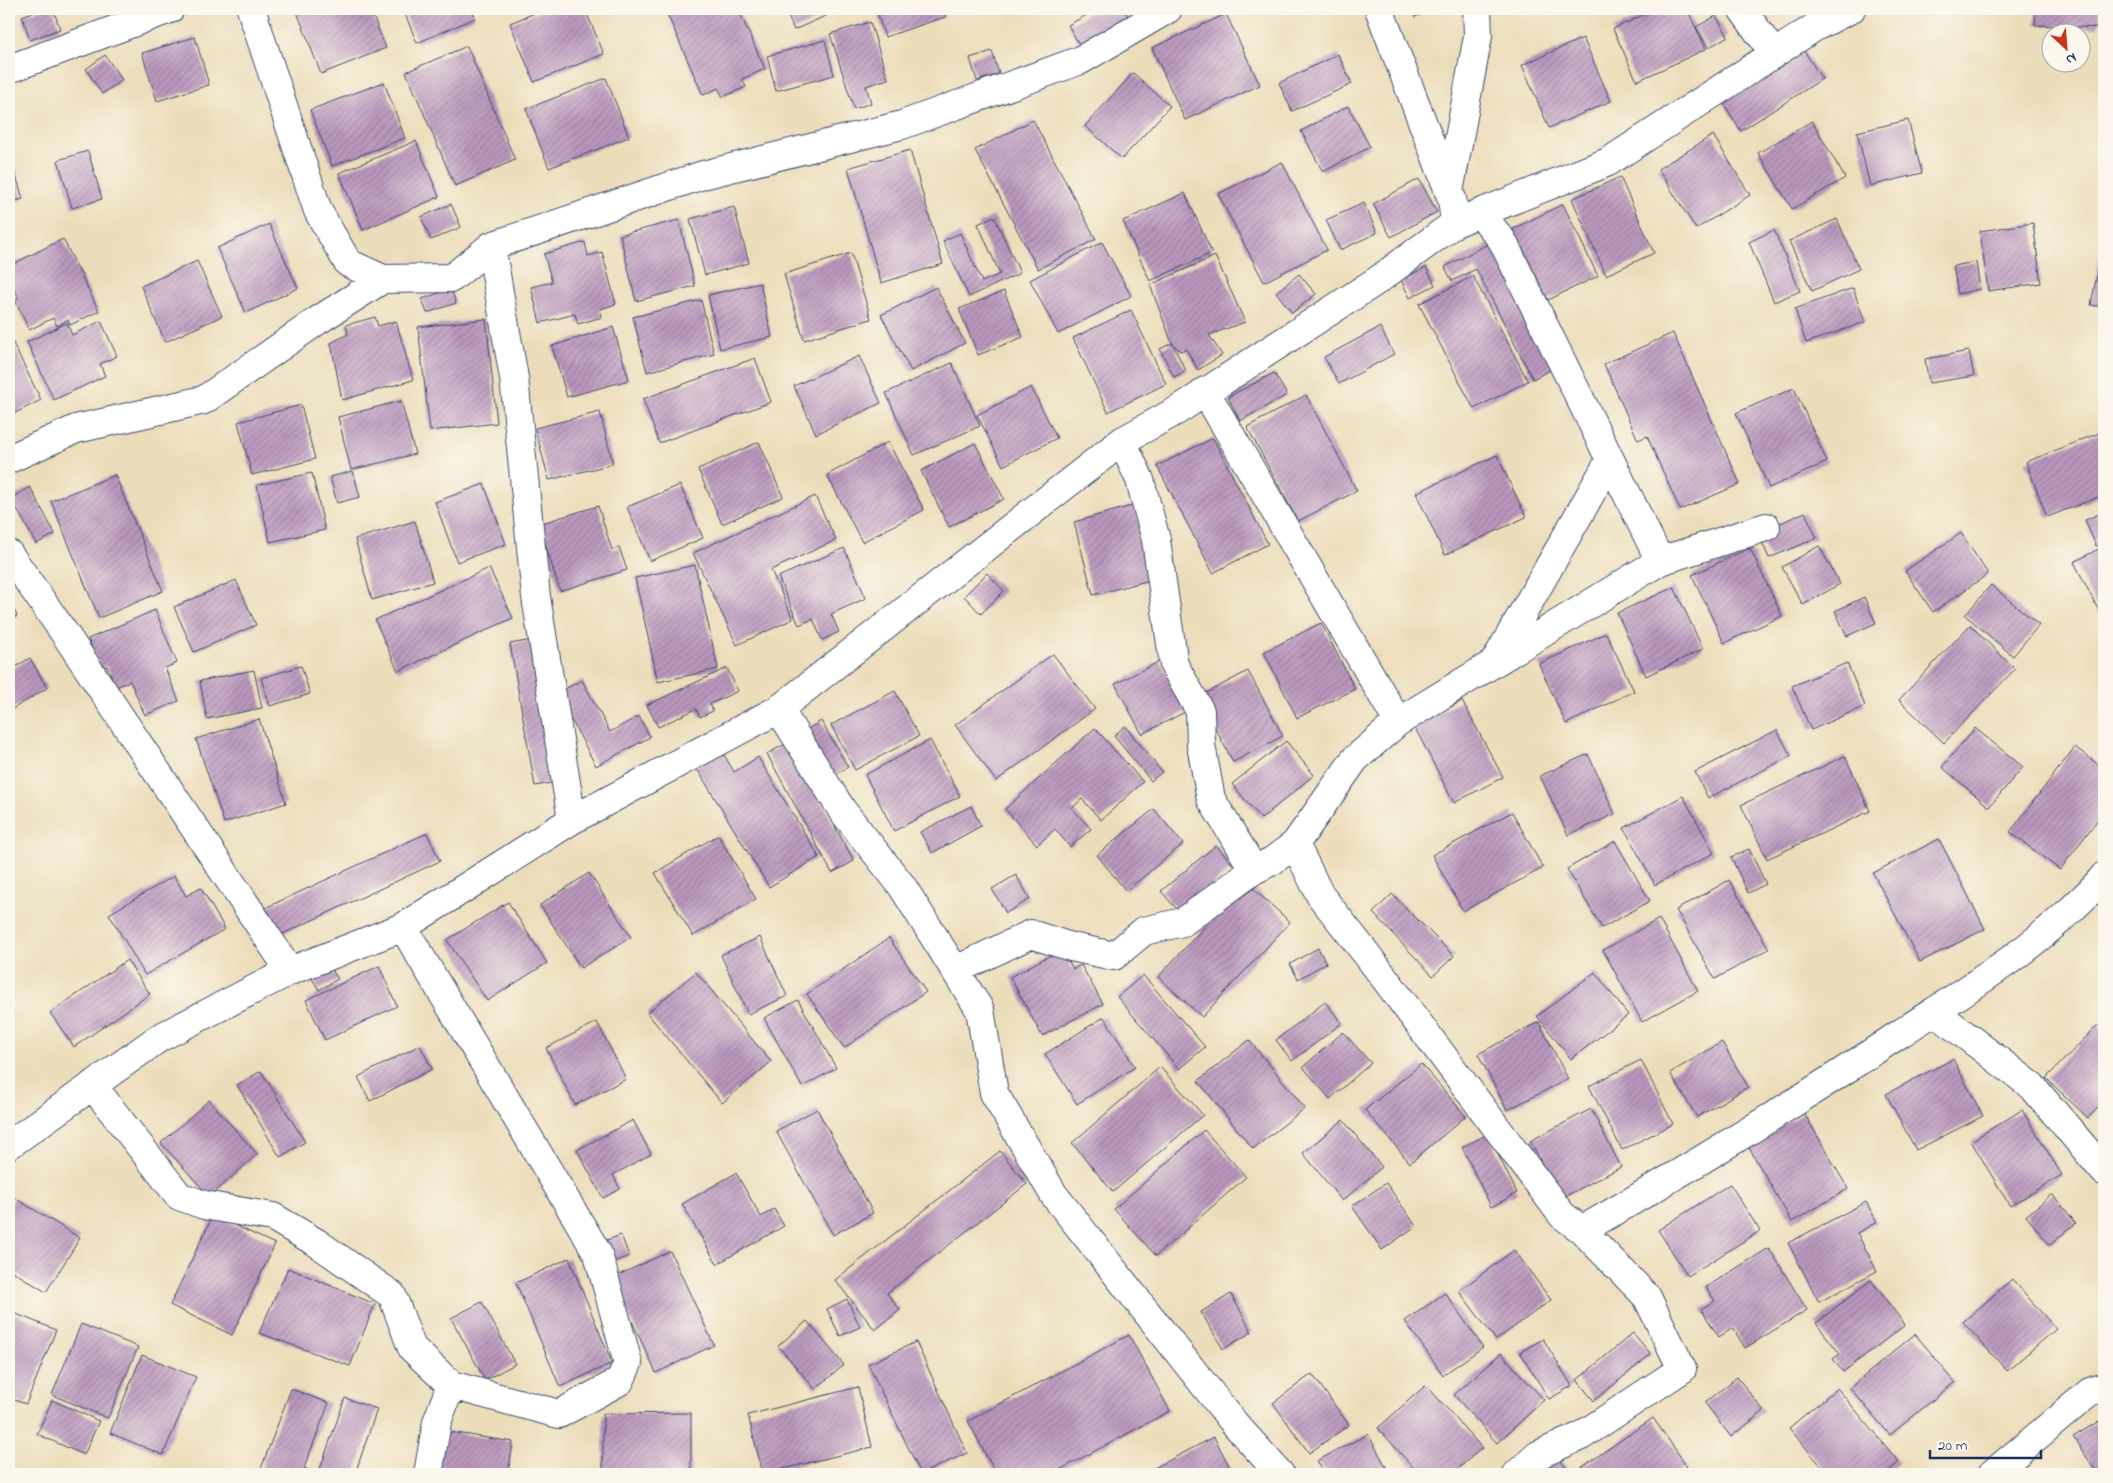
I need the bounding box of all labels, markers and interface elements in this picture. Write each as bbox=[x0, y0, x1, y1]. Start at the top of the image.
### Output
north arrow bbox=[2040, 22, 2090, 72]
text: N bbox=[2062, 47, 2080, 70]
scale bar bbox=[1930, 1428, 2042, 1460]
text: 20 m bbox=[1938, 1435, 1968, 1457]

